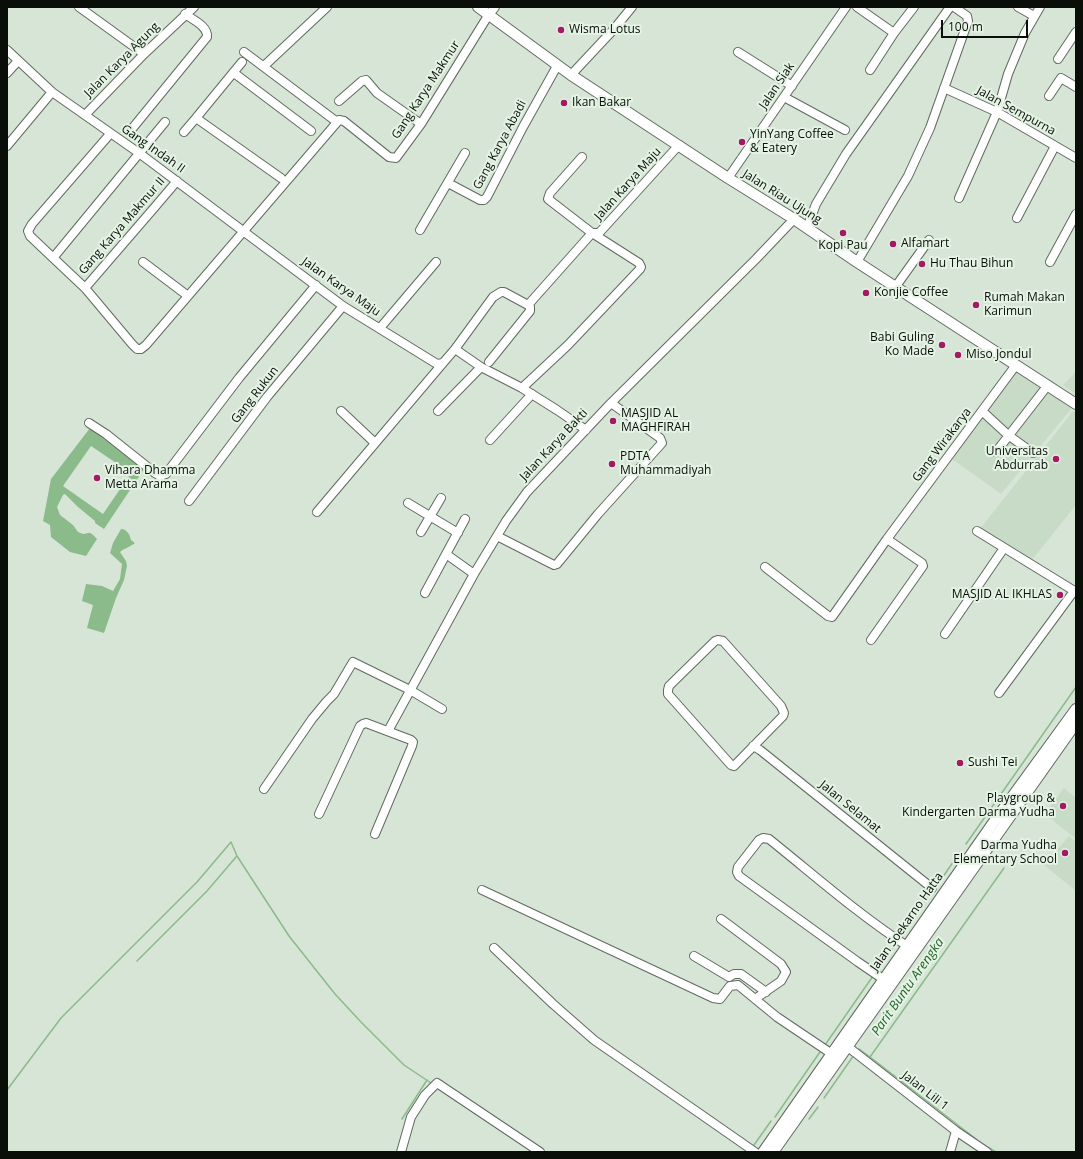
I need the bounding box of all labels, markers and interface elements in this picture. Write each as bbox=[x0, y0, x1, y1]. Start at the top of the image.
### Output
scale bar bbox=[943, 12, 1030, 38]
text: 100 m bbox=[948, 18, 983, 35]
street label: Jalan Karya Agung bbox=[82, 20, 162, 100]
place label: Wisma Lotus bbox=[569, 23, 641, 37]
marker: Wisma Lotus bbox=[556, 25, 566, 35]
street label: Gang Karya Makmur bbox=[389, 38, 463, 142]
street label: Jalan Siak bbox=[756, 60, 798, 112]
street label: Jalan Sempurna bbox=[974, 83, 1058, 139]
place label: Ikan Bakar bbox=[572, 96, 631, 110]
street label: Gang Karya Abadi bbox=[470, 98, 530, 192]
marker: Ikan Bakar bbox=[559, 98, 569, 108]
street label: Gang Indah II bbox=[118, 122, 188, 176]
place label: YinYang Coffee & Eatery bbox=[750, 128, 834, 156]
marker: YinYang Coffee & Eatery bbox=[737, 137, 747, 147]
street label: Jalan Karya Maju bbox=[592, 145, 664, 223]
street label: Jalan Riau Ujung bbox=[740, 167, 824, 227]
street label: Gang Karya Makmur II bbox=[76, 174, 168, 278]
marker: Kopi Pau bbox=[838, 228, 848, 238]
place label: Alfamart bbox=[901, 237, 949, 251]
place label: Kopi Pau bbox=[818, 239, 868, 253]
marker: Alfamart bbox=[888, 239, 898, 249]
street label: Jalan Karya Maju bbox=[299, 255, 383, 319]
place label: Hu Thau Bihun bbox=[930, 257, 1013, 271]
marker: Hu Thau Bihun bbox=[917, 259, 927, 269]
place label: Konjie Coffee bbox=[874, 286, 948, 300]
marker: Konjie Coffee bbox=[861, 288, 871, 298]
place label: Rumah Makan Karimun bbox=[984, 291, 1065, 319]
marker: Rumah Makan Karimun bbox=[971, 300, 981, 310]
place label: Babi Guling Ko Made bbox=[870, 331, 934, 359]
marker: Babi Guling Ko Made bbox=[937, 340, 947, 350]
place label: Miso Jondul bbox=[966, 348, 1031, 362]
marker: Miso Jondul bbox=[953, 350, 963, 360]
street label: Gang Rukun bbox=[228, 364, 282, 426]
street label: Gang Wirakarya bbox=[910, 405, 974, 485]
street label: Jalan Karya Bakti bbox=[517, 406, 591, 484]
place label: MASJID AL MAGHFIRAH bbox=[621, 407, 690, 435]
marker: MASJID AL MAGHFIRAH bbox=[608, 416, 618, 426]
place label: Universitas Abdurrab bbox=[986, 445, 1048, 473]
place label: PDTA Muhammadiyah bbox=[620, 450, 711, 478]
marker: Universitas Abdurrab bbox=[1051, 454, 1061, 464]
marker: PDTA Muhammadiyah bbox=[607, 459, 617, 469]
place label: Vihara Dhamma Metta Arama bbox=[105, 464, 196, 492]
marker: Vihara Dhamma Metta Arama bbox=[92, 473, 102, 483]
place label: MASJID AL IKHLAS bbox=[952, 588, 1052, 602]
marker: MASJID AL IKHLAS bbox=[1055, 590, 1065, 600]
place label: Sushi Tei bbox=[968, 756, 1018, 770]
marker: Sushi Tei bbox=[955, 758, 965, 768]
street label: Jalan Selamat bbox=[816, 778, 884, 836]
place label: Playgroup & Kindergarten Darma Yudha bbox=[902, 792, 1055, 820]
marker: Playgroup & Kindergarten Darma Yudha bbox=[1058, 801, 1068, 811]
place label: Darma Yudha Elementary School bbox=[953, 839, 1057, 867]
marker: Darma Yudha Elementary School bbox=[1060, 848, 1070, 858]
street label: Jalan Soekarno Hatta bbox=[868, 870, 946, 974]
water label: Parit Buntu Arengka bbox=[868, 935, 948, 1039]
street label: Jalan Lili 1 bbox=[899, 1068, 951, 1114]

